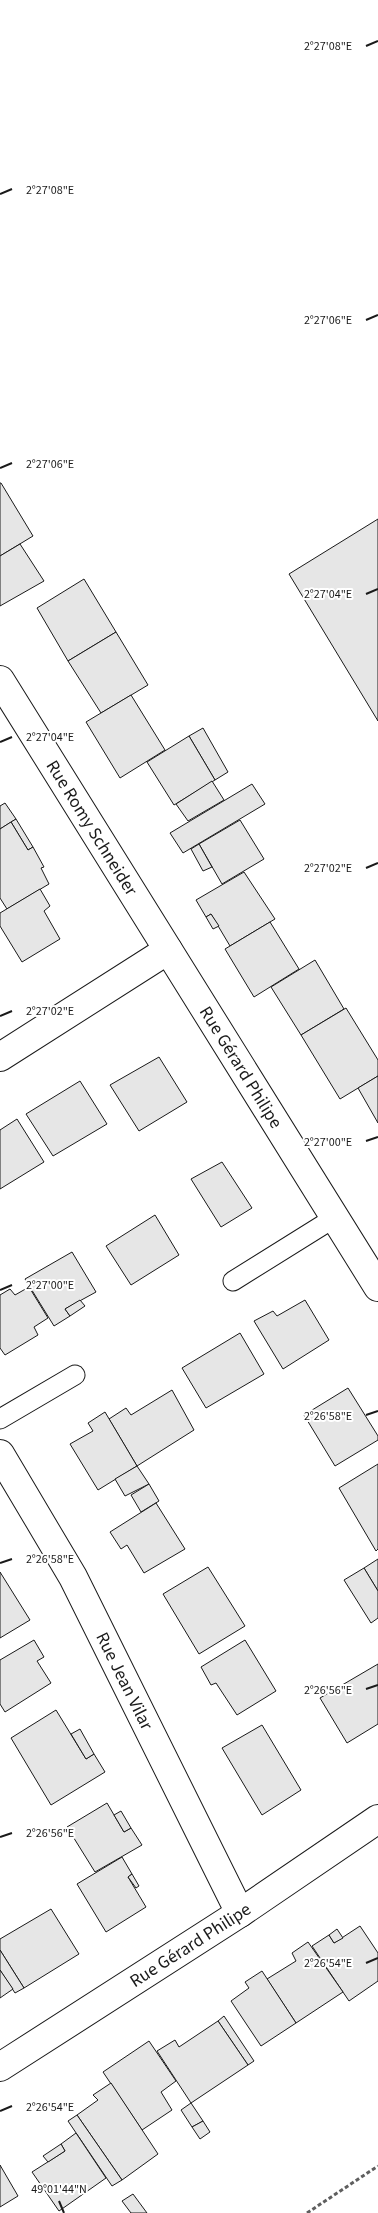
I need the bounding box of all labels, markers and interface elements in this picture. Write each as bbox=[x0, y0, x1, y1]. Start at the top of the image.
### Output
text: 2°27'08"E bbox=[304, 38, 352, 55]
text: 2°27'08"E bbox=[26, 182, 74, 199]
text: 2°27'06"E bbox=[304, 312, 352, 329]
text: 2°27'06"E bbox=[26, 456, 74, 473]
text: 2°27'04"E bbox=[304, 586, 352, 603]
text: 2°27'04"E bbox=[26, 729, 74, 746]
street label: Rue Romy Schneider bbox=[40, 755, 144, 901]
text: 2°27'02"E bbox=[304, 860, 352, 877]
street label: Rue Gérard Philipe bbox=[194, 1001, 289, 1133]
text: 2°27'02"E bbox=[26, 1003, 74, 1020]
text: 2°27'00"E bbox=[304, 1134, 352, 1151]
text: 2°27'00"E bbox=[26, 1277, 74, 1294]
text: 2°26'58"E bbox=[304, 1408, 352, 1425]
text: 2°26'58"E bbox=[26, 1551, 74, 1568]
street label: Rue Jean Vilar bbox=[90, 1628, 160, 1735]
text: 2°26'56"E bbox=[304, 1682, 352, 1699]
text: 2°26'56"E bbox=[26, 1825, 74, 1842]
street label: Rue Gérard Philipe bbox=[125, 1897, 256, 1993]
text: 2°26'54"E bbox=[304, 1955, 352, 1972]
text: 2°26'54"E bbox=[26, 2099, 74, 2116]
text: 49°01'44"N bbox=[31, 2181, 87, 2198]

